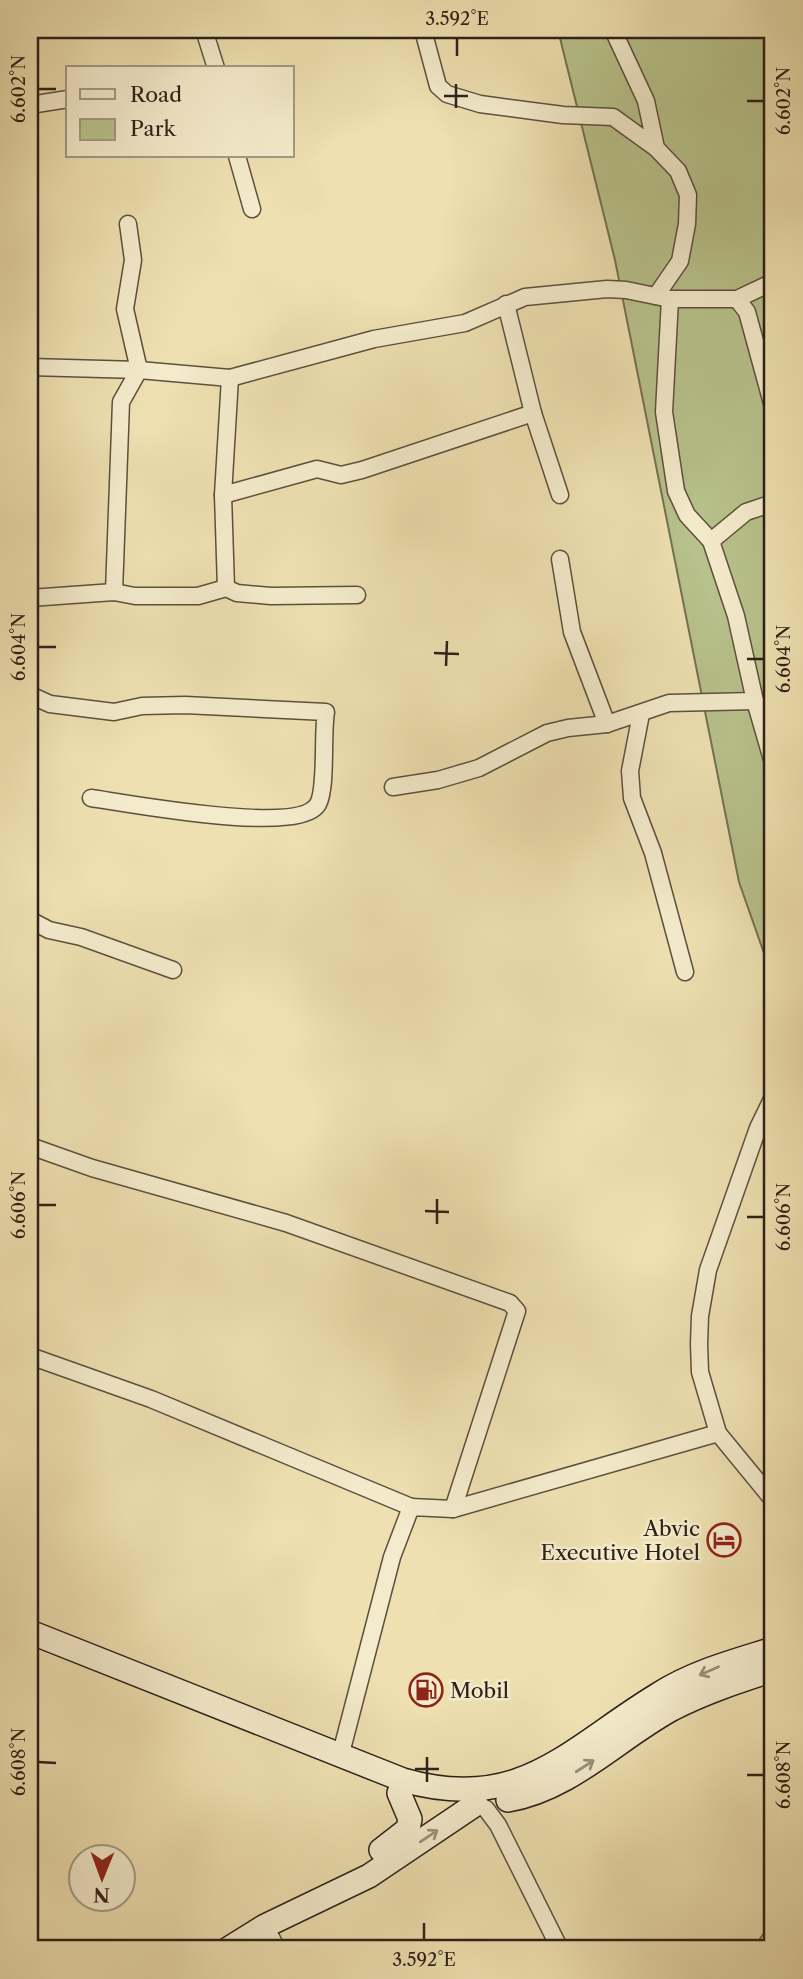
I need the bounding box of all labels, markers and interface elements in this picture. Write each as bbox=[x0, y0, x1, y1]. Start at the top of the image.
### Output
text: 3.592°E bbox=[425, 8, 489, 30]
text: 6.602°N bbox=[8, 55, 30, 123]
legend bbox=[66, 66, 294, 158]
text: 6.602°N bbox=[773, 67, 795, 135]
text: Road bbox=[130, 82, 182, 107]
text: Park bbox=[130, 116, 176, 141]
text: 6.604°N bbox=[8, 613, 30, 681]
text: 6.604°N bbox=[773, 625, 795, 693]
text: 6.606°N bbox=[8, 1171, 30, 1239]
text: 6.606°N bbox=[773, 1183, 795, 1251]
place label: Abvic Executive Hotel bbox=[541, 1516, 700, 1565]
hotel icon: Abvic Executive Hotel bbox=[705, 1521, 743, 1559]
one-way arrow bbox=[698, 1665, 720, 1678]
fuel station icon: Mobil bbox=[407, 1671, 445, 1709]
place label: Mobil bbox=[450, 1678, 509, 1703]
text: 6.608°N bbox=[8, 1727, 30, 1796]
text: 6.608°N bbox=[773, 1740, 795, 1809]
one-way arrow bbox=[575, 1759, 595, 1773]
one-way arrow bbox=[419, 1828, 438, 1843]
north arrow bbox=[66, 1842, 136, 1912]
text: N bbox=[93, 1883, 110, 1906]
text: 3.592°E bbox=[392, 1949, 456, 1971]

